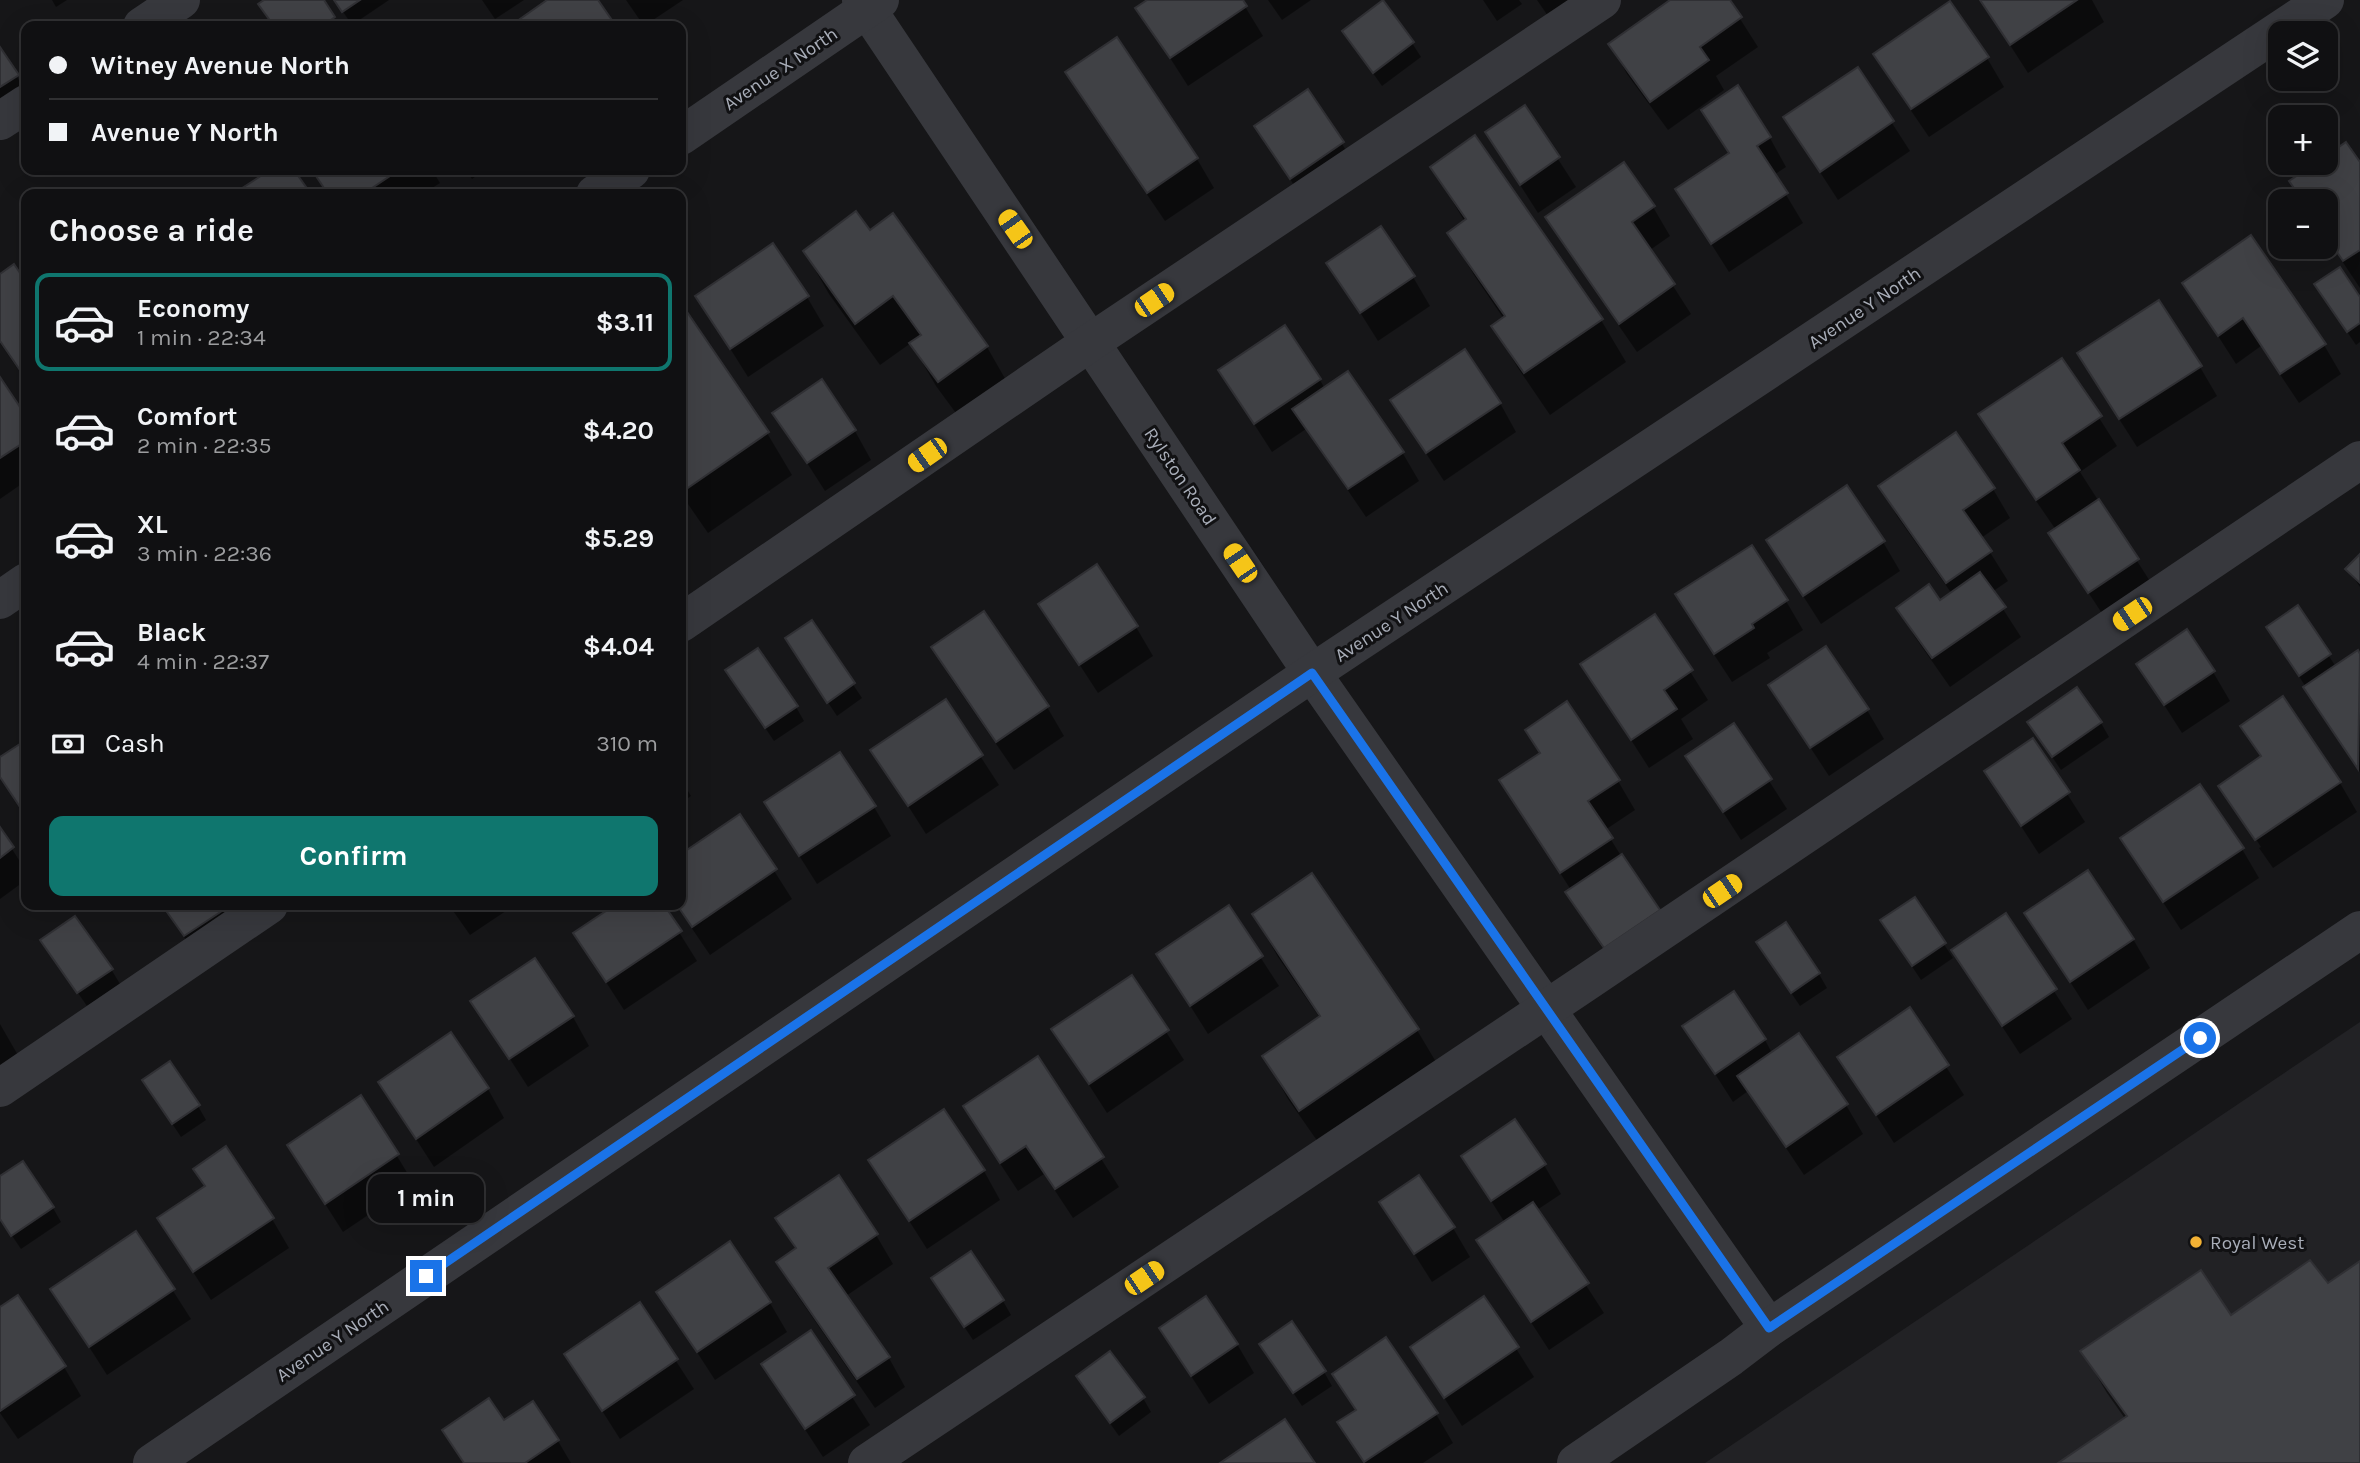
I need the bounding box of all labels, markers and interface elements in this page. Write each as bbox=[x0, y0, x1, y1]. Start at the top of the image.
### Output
map controls bbox=[2268, 21, 2338, 259]
button: layers bbox=[2268, 21, 2338, 91]
street label: Avenue X North bbox=[719, 23, 842, 115]
text: Witney Avenue North bbox=[91, 50, 350, 81]
button: + bbox=[2268, 105, 2338, 175]
text: Avenue Y North bbox=[91, 117, 279, 148]
button: − bbox=[2268, 189, 2338, 259]
car bbox=[995, 206, 1036, 252]
text: Choose a ride bbox=[49, 212, 254, 249]
street label: Avenue Y North bbox=[1804, 262, 1925, 354]
car bbox=[1131, 280, 1178, 320]
icon: car bbox=[53, 291, 116, 354]
text: Economy bbox=[137, 293, 249, 324]
text: $3.11 bbox=[596, 307, 654, 338]
text: 1 min · 22:34 bbox=[137, 324, 266, 351]
icon: car bbox=[53, 399, 116, 462]
text: Comfort bbox=[137, 401, 238, 432]
text: $4.20 bbox=[583, 415, 654, 446]
street label: Rylston Road bbox=[1139, 424, 1221, 530]
text: 2 min · 22:35 bbox=[137, 432, 272, 459]
car bbox=[904, 434, 951, 476]
icon: car bbox=[53, 507, 116, 570]
text: XL bbox=[137, 509, 168, 540]
text: $5.29 bbox=[584, 523, 654, 554]
text: 3 min · 22:36 bbox=[137, 540, 272, 567]
car bbox=[1220, 540, 1261, 586]
street label: Avenue Y North bbox=[1331, 577, 1452, 667]
car bbox=[2109, 594, 2156, 634]
icon: car bbox=[53, 615, 116, 678]
text: Black bbox=[137, 617, 206, 648]
text: $4.04 bbox=[583, 631, 654, 662]
text: 4 min · 22:37 bbox=[137, 648, 269, 675]
icon: cash bbox=[49, 725, 87, 763]
text: Cash bbox=[105, 728, 165, 759]
text: 310 m bbox=[596, 730, 658, 757]
button: Confirm bbox=[49, 816, 658, 896]
car bbox=[1699, 871, 1746, 911]
route start bbox=[2184, 1022, 2216, 1054]
callout: 1 min bbox=[368, 1174, 484, 1224]
text: 1 min bbox=[397, 1185, 455, 1212]
place label: Royal West bbox=[2210, 1232, 2304, 1254]
marker: Royal West bbox=[2188, 1234, 2204, 1250]
car bbox=[1121, 1258, 1168, 1298]
route end bbox=[410, 1260, 442, 1292]
street label: Avenue Y North bbox=[272, 1295, 393, 1387]

